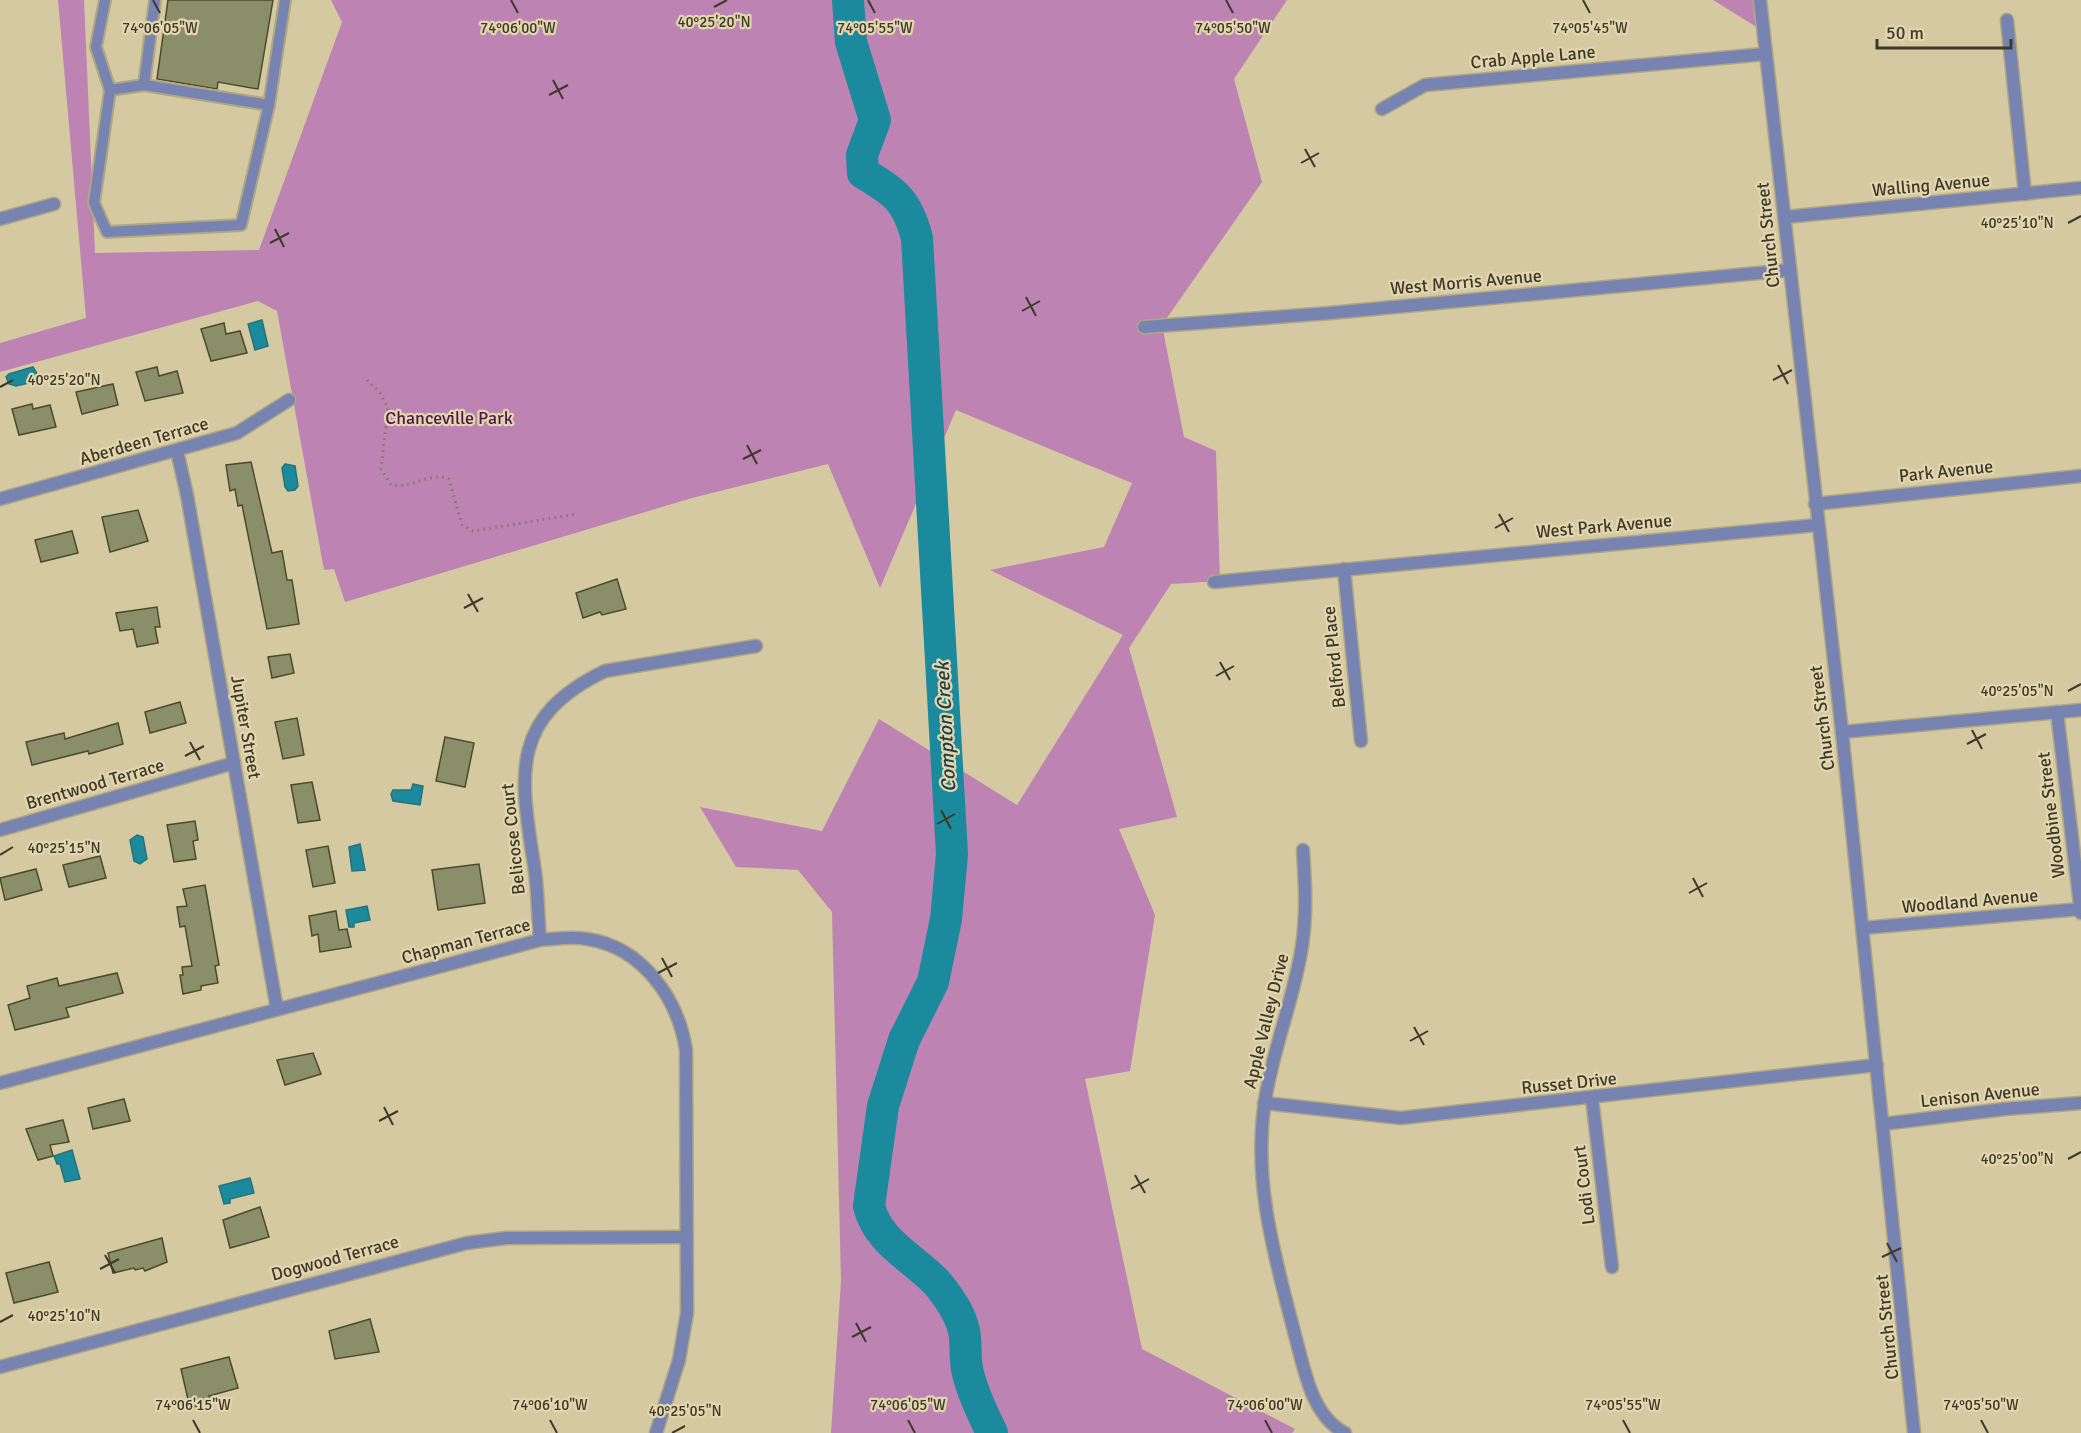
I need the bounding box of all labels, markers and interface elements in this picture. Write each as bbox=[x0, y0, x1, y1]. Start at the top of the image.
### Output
scale bar bbox=[1877, 12, 2010, 50]
text: 40°25'20"N bbox=[677, 13, 751, 31]
text: 74°06'05"W bbox=[122, 19, 198, 37]
text: 74°06'00"W bbox=[480, 19, 556, 37]
text: 74°05'55"W bbox=[837, 19, 913, 37]
text: 74°05'50"W bbox=[1195, 19, 1271, 37]
text: 74°05'45"W bbox=[1552, 19, 1628, 37]
text: 50 m bbox=[1886, 22, 1924, 44]
street label: Crab Apple Lane bbox=[1470, 41, 1596, 73]
street label: Walling Avenue bbox=[1871, 169, 1991, 201]
street label: Church Street bbox=[1752, 181, 1784, 289]
text: 40°25'10"N bbox=[1980, 214, 2054, 232]
street label: West Morris Avenue bbox=[1389, 264, 1543, 300]
text: 40°25'20"N bbox=[27, 371, 101, 389]
park label: Chanceville Park bbox=[385, 407, 513, 429]
street label: Aberdeen Terrace bbox=[77, 412, 211, 470]
street label: Park Avenue bbox=[1898, 455, 1994, 487]
street label: West Park Avenue bbox=[1535, 509, 1673, 543]
street label: Belford Place bbox=[1318, 605, 1350, 709]
water label: Compton Creek bbox=[929, 659, 961, 793]
street label: Church Street bbox=[1805, 664, 1839, 772]
street label: Jupiter Street bbox=[226, 673, 266, 781]
text: 40°25'05"N bbox=[1980, 682, 2054, 700]
street label: Woodbine Street bbox=[2032, 751, 2070, 879]
street label: Brentwood Terrace bbox=[23, 754, 167, 814]
street label: Belicose Court bbox=[496, 782, 530, 896]
text: 40°25'15"N bbox=[27, 839, 101, 857]
street label: Woodland Avenue bbox=[1901, 884, 2039, 918]
street label: Chapman Terrace bbox=[399, 913, 533, 969]
street label: Apple Valley Drive bbox=[1239, 951, 1293, 1091]
street label: Russet Drive bbox=[1520, 1067, 1618, 1099]
street label: Lenison Avenue bbox=[1919, 1078, 2041, 1112]
street label: Lodi Court bbox=[1568, 1144, 1600, 1226]
text: 40°25'00"N bbox=[1980, 1150, 2054, 1168]
street label: Dogwood Terrace bbox=[269, 1230, 401, 1286]
street label: Church Street bbox=[1871, 1273, 1903, 1381]
text: 40°25'10"N bbox=[27, 1307, 101, 1325]
text: 74°06'15"W bbox=[155, 1396, 231, 1414]
text: 74°06'10"W bbox=[512, 1396, 588, 1414]
text: 74°06'05"W bbox=[870, 1396, 946, 1414]
text: 74°06'00"W bbox=[1227, 1396, 1303, 1414]
text: 74°05'55"W bbox=[1585, 1396, 1661, 1414]
text: 74°05'50"W bbox=[1943, 1396, 2019, 1414]
text: 40°25'05"N bbox=[648, 1402, 722, 1420]

